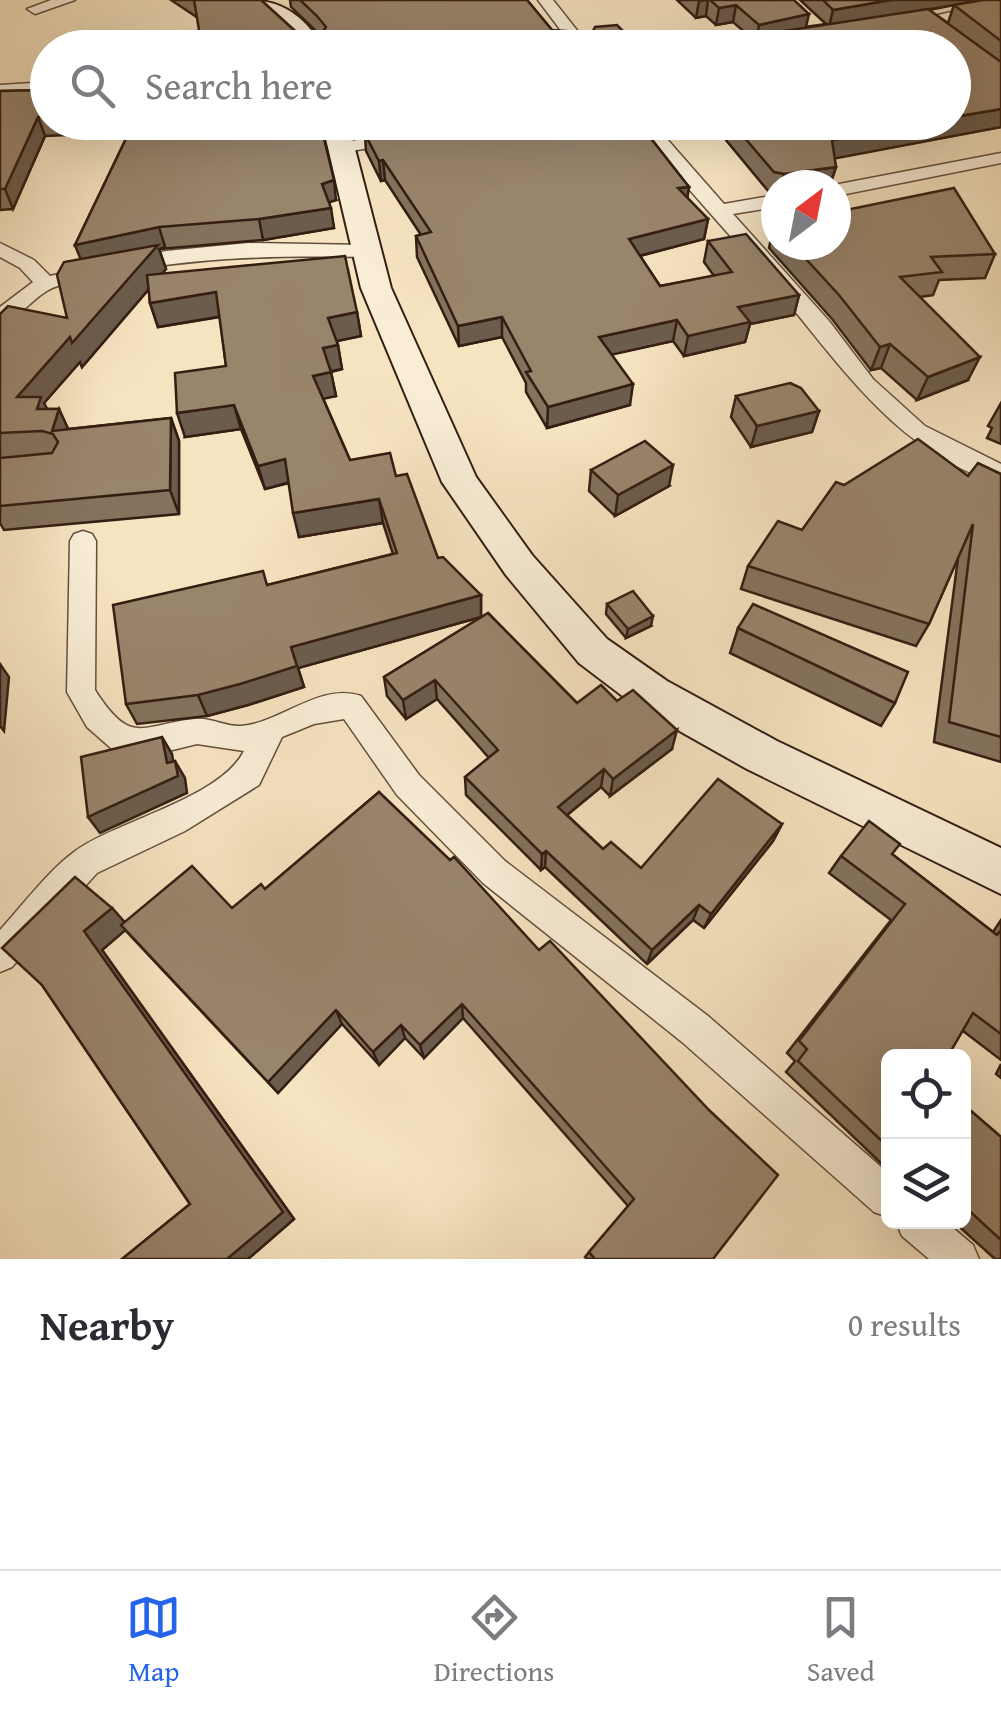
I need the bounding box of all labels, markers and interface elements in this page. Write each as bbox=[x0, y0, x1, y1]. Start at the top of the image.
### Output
search box bbox=[30, 30, 971, 140]
text: Search here bbox=[145, 57, 333, 113]
icon: search bbox=[65, 58, 120, 113]
north arrow bbox=[761, 170, 851, 260]
map controls bbox=[881, 1049, 971, 1229]
button: locate bbox=[881, 1049, 971, 1139]
button: layers bbox=[881, 1139, 971, 1229]
text: Nearby bbox=[40, 1294, 174, 1355]
text: 0 results bbox=[848, 1301, 961, 1348]
tab: Map bbox=[126, 1590, 181, 1691]
tab: Directions bbox=[434, 1590, 554, 1691]
tab: Saved bbox=[807, 1590, 875, 1691]

